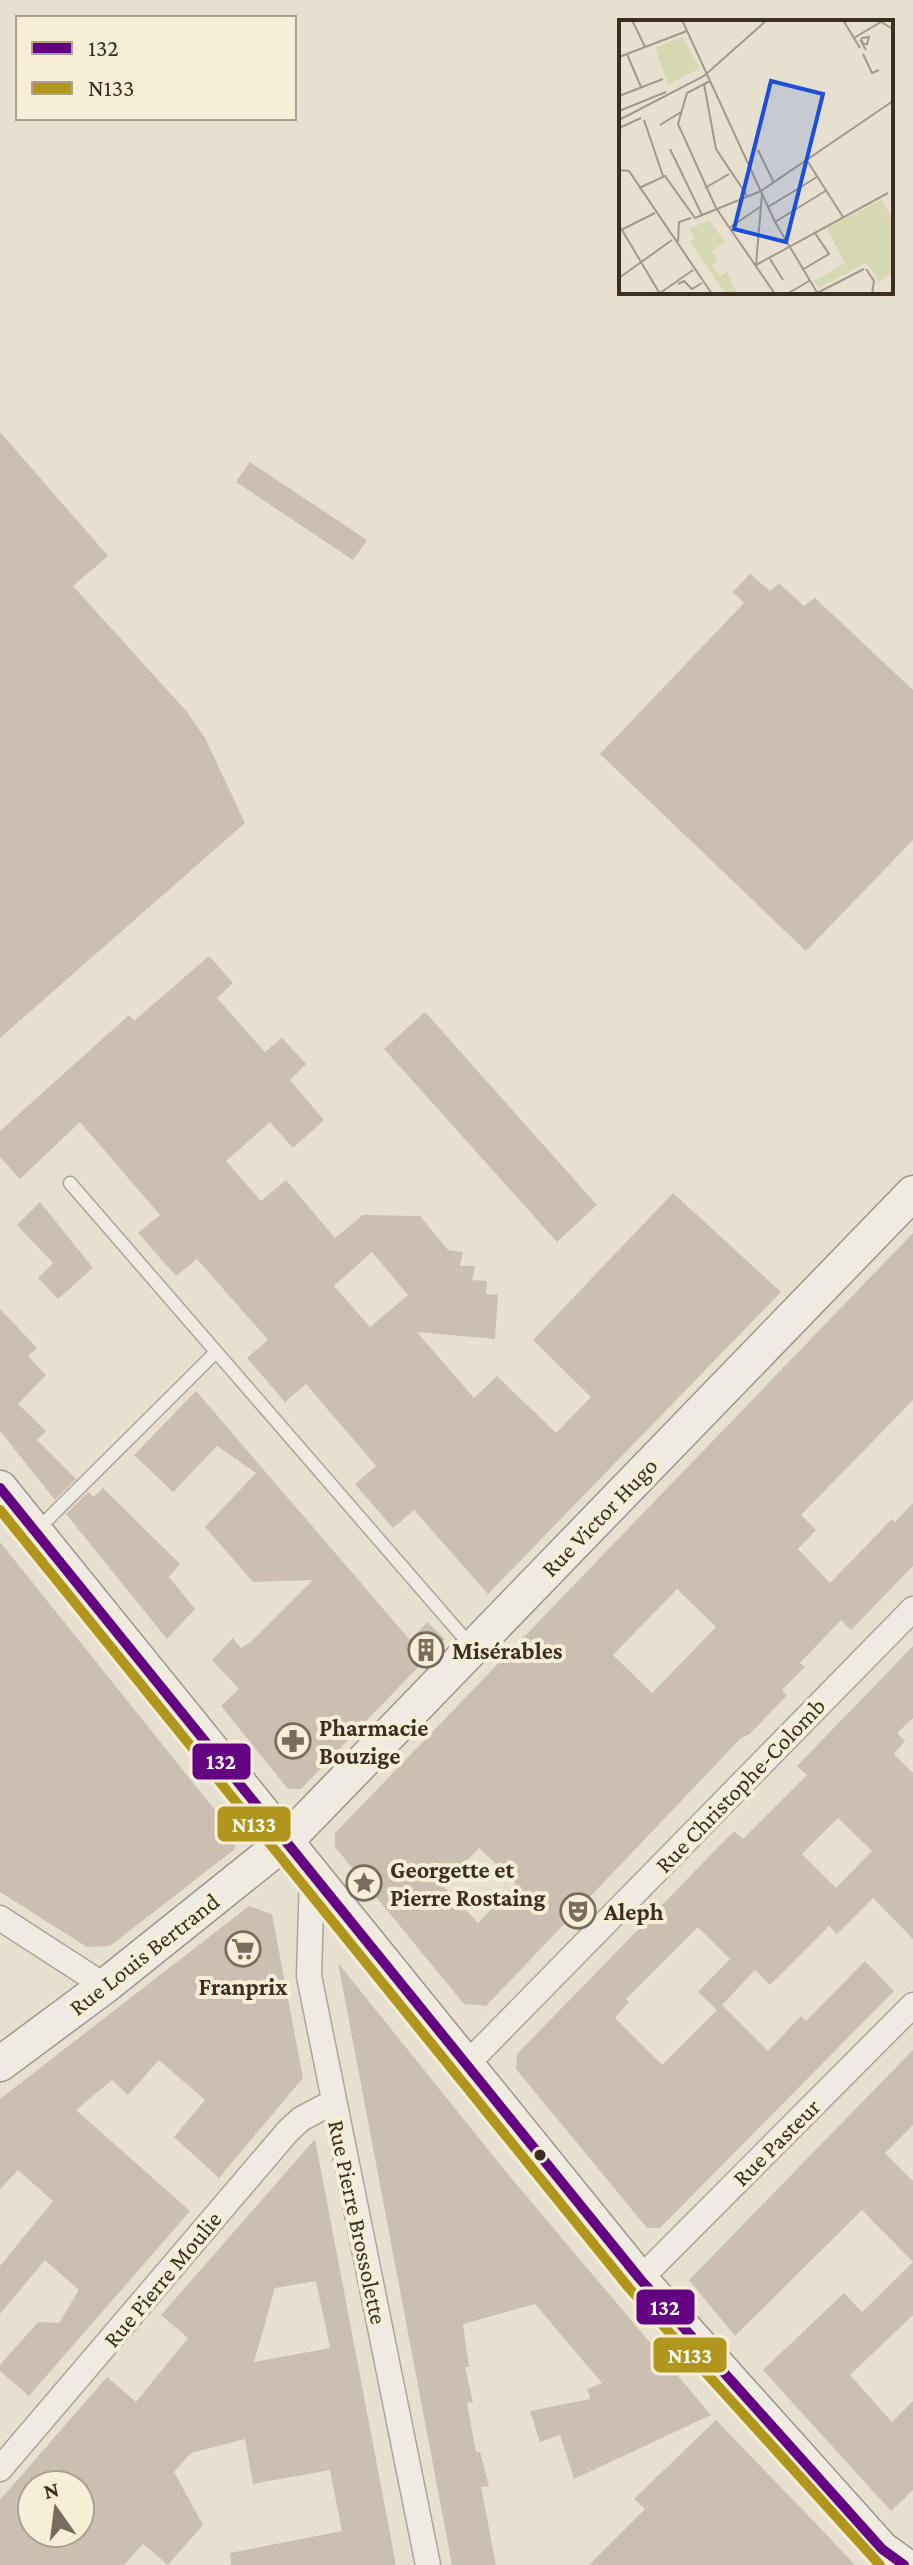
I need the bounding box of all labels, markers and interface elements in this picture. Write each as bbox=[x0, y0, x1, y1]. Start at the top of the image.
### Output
legend bbox=[16, 16, 296, 120]
inset map bbox=[619, 20, 893, 294]
text: 132 bbox=[88, 34, 119, 61]
text: N133 bbox=[88, 74, 134, 101]
street label: Rue Victor Hugo bbox=[535, 1452, 663, 1582]
building icon: Misérables bbox=[407, 1631, 445, 1669]
place label: Misérables bbox=[452, 1637, 563, 1664]
street label: Rue Christophe-Colomb bbox=[649, 1692, 831, 1878]
place label: Pharmacie Bouzige bbox=[319, 1714, 428, 1769]
pharmacy icon: Pharmacie Bouzige bbox=[274, 1722, 312, 1760]
line badge: 132 bbox=[191, 1742, 252, 1781]
text: 132 bbox=[206, 1749, 236, 1774]
line badge: N133 bbox=[216, 1805, 292, 1843]
text: N133 bbox=[232, 1812, 276, 1837]
place label: Georgette et Pierre Rostaing bbox=[390, 1856, 545, 1911]
place icon: Georgette et Pierre Rostaing bbox=[345, 1864, 383, 1902]
street label: Rue Louis Bertrand bbox=[64, 1887, 224, 2021]
theatre icon: Aleph bbox=[559, 1892, 597, 1930]
place label: Aleph bbox=[603, 1898, 664, 1925]
supermarket icon: Franprix bbox=[224, 1930, 262, 1968]
place label: Franprix bbox=[199, 1973, 288, 2000]
street label: Rue Pasteur bbox=[727, 2092, 826, 2191]
street label: Rue Pierre Brossolette bbox=[323, 2117, 393, 2327]
unlabelled marker bbox=[532, 2147, 548, 2163]
street label: Rue Pierre Moulie bbox=[97, 2206, 227, 2352]
line badge: 132 bbox=[635, 2288, 696, 2326]
text: 132 bbox=[650, 2295, 680, 2320]
line badge: N133 bbox=[652, 2336, 728, 2374]
text: N133 bbox=[668, 2343, 712, 2368]
north arrow bbox=[16, 2469, 96, 2549]
text: N bbox=[41, 2476, 62, 2504]

